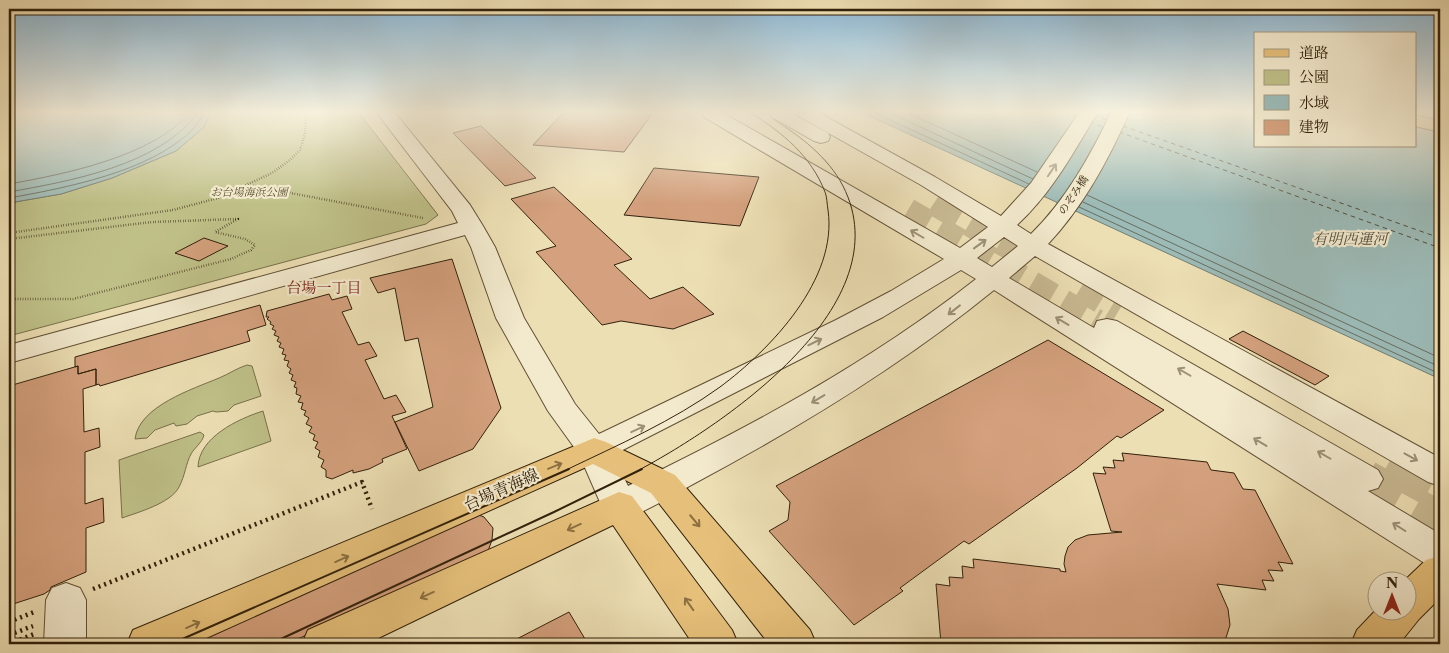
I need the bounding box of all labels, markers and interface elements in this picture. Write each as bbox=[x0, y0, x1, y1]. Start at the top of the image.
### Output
legend bbox=[1254, 32, 1416, 148]
text: 道路 bbox=[1299, 43, 1329, 62]
text: 公園 bbox=[1299, 67, 1329, 86]
text: 水域 bbox=[1299, 93, 1329, 112]
text: 建物 bbox=[1299, 117, 1329, 136]
one-way arrow bbox=[1047, 163, 1057, 177]
street label: のぞみ橋 bbox=[1055, 173, 1091, 217]
park label: お台場海浜公園 bbox=[211, 185, 289, 199]
one-way arrow bbox=[910, 228, 924, 238]
water label: 有明西運河 bbox=[1312, 229, 1390, 248]
one-way arrow bbox=[973, 238, 986, 249]
district label: 台場一丁目 bbox=[286, 278, 362, 297]
one-way arrow bbox=[947, 305, 961, 315]
one-way arrow bbox=[1055, 316, 1069, 326]
one-way arrow bbox=[807, 336, 822, 346]
one-way arrow bbox=[1178, 367, 1192, 377]
one-way arrow bbox=[811, 394, 825, 404]
one-way arrow bbox=[630, 424, 645, 433]
one-way arrow bbox=[1254, 437, 1268, 447]
one-way arrow bbox=[1318, 449, 1332, 459]
one-way arrow bbox=[1404, 452, 1419, 462]
one-way arrow bbox=[547, 461, 562, 470]
street label: 台場青海線 bbox=[460, 464, 542, 514]
one-way arrow bbox=[689, 515, 700, 528]
one-way arrow bbox=[567, 522, 582, 532]
one-way arrow bbox=[1392, 522, 1406, 532]
one-way arrow bbox=[334, 554, 349, 564]
north arrow bbox=[1366, 570, 1416, 620]
text: N bbox=[1386, 574, 1398, 592]
one-way arrow bbox=[420, 591, 435, 601]
one-way arrow bbox=[684, 598, 694, 612]
one-way arrow bbox=[185, 619, 200, 629]

